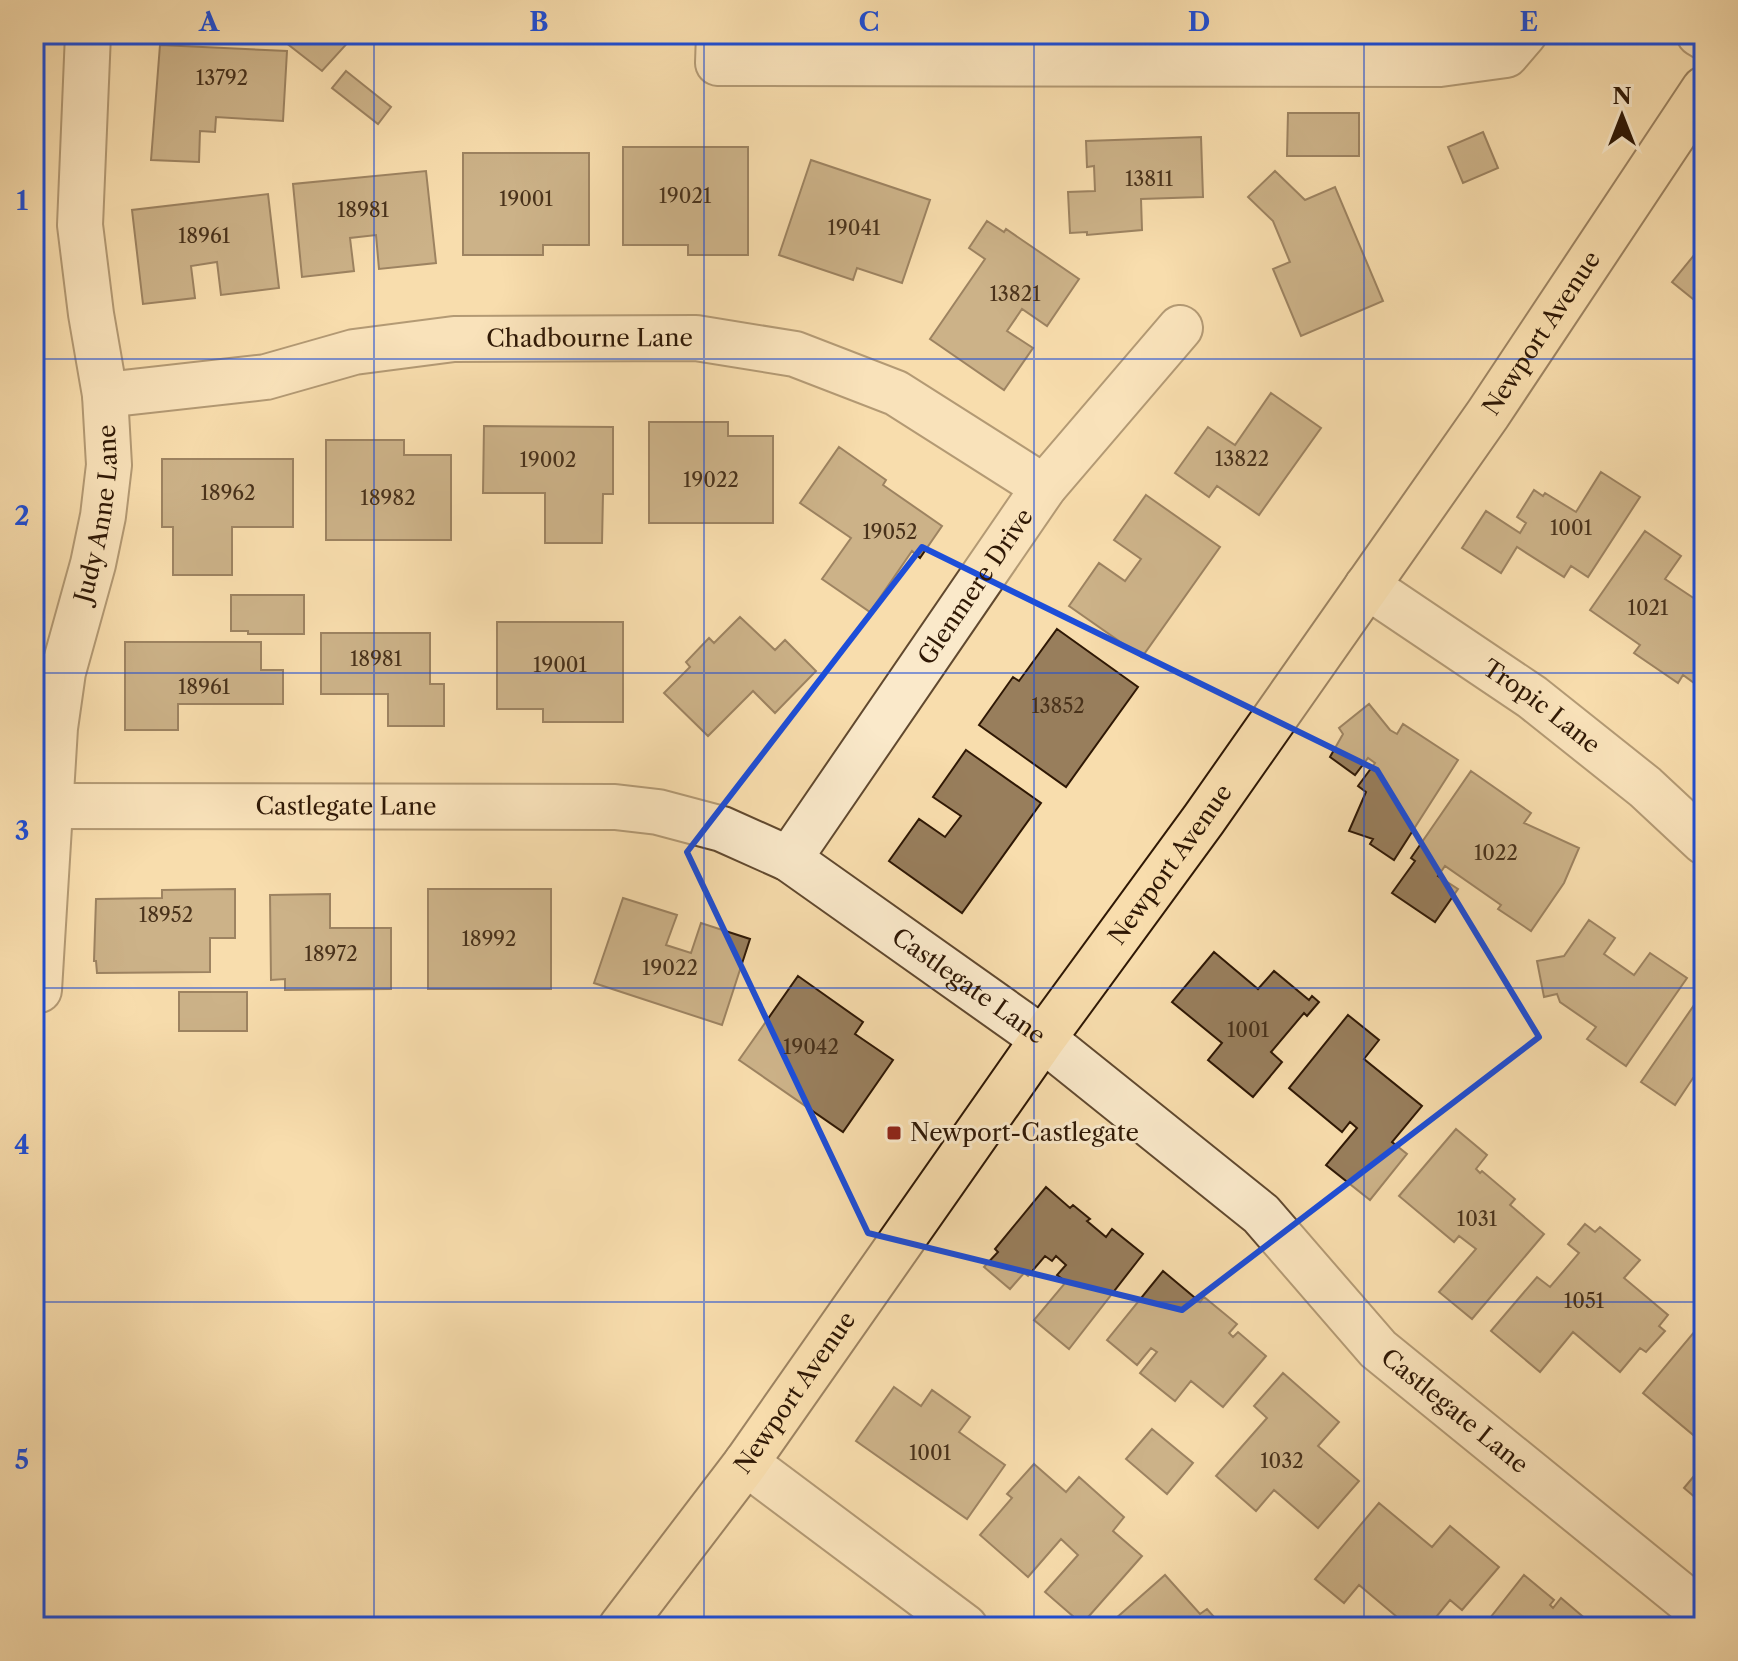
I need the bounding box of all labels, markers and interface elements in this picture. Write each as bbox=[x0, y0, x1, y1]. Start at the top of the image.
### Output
text: A bbox=[198, 6, 220, 38]
text: B bbox=[529, 6, 549, 38]
text: C bbox=[859, 6, 879, 38]
text: D bbox=[1188, 6, 1210, 38]
text: E bbox=[1520, 6, 1538, 38]
house number: 13792 bbox=[196, 66, 248, 90]
north arrow bbox=[1582, 76, 1662, 156]
text: N bbox=[1612, 83, 1632, 110]
house number: 13811 bbox=[1125, 167, 1174, 191]
house number: 19021 bbox=[659, 184, 712, 208]
text: 1 bbox=[16, 185, 28, 217]
house number: 19001 bbox=[499, 187, 554, 211]
house number: 18981 bbox=[337, 198, 390, 222]
house number: 19041 bbox=[828, 216, 881, 240]
house number: 18961 bbox=[178, 224, 231, 248]
street label: Newport Avenue bbox=[1476, 245, 1606, 421]
house number: 13821 bbox=[989, 282, 1041, 306]
street label: Chadbourne Lane bbox=[486, 323, 693, 353]
street label: Judy Anne Lane bbox=[67, 424, 123, 609]
house number: 13822 bbox=[1215, 447, 1269, 471]
house number: 19002 bbox=[520, 448, 577, 472]
house number: 19022 bbox=[683, 468, 739, 492]
house number: 18962 bbox=[200, 481, 256, 505]
house number: 18982 bbox=[360, 486, 416, 510]
text: 2 bbox=[14, 500, 30, 532]
street label: Glenmere Drive bbox=[912, 503, 1039, 670]
house number: 1001 bbox=[1550, 516, 1593, 540]
house number: 19052 bbox=[862, 520, 918, 544]
house number: 1021 bbox=[1628, 596, 1669, 620]
house number: 18981 bbox=[350, 647, 403, 671]
house number: 19001 bbox=[533, 653, 588, 677]
street label: Tropic Lane bbox=[1477, 653, 1606, 759]
house number: 18961 bbox=[178, 675, 231, 699]
house number: 13852 bbox=[1031, 694, 1085, 718]
street label: Newport Avenue bbox=[1102, 778, 1238, 950]
street label: Castlegate Lane bbox=[255, 791, 437, 821]
text: 3 bbox=[15, 815, 29, 847]
house number: 1022 bbox=[1474, 841, 1518, 865]
house number: 18952 bbox=[139, 903, 193, 927]
street label: Castlegate Lane bbox=[887, 922, 1051, 1050]
house number: 18992 bbox=[461, 927, 517, 951]
house number: 18972 bbox=[304, 942, 358, 966]
house number: 19022 bbox=[642, 956, 698, 980]
house number: 1001 bbox=[1227, 1018, 1270, 1042]
house number: 19042 bbox=[783, 1035, 839, 1059]
place label: Newport-Castlegate bbox=[910, 1118, 1139, 1147]
marker: Newport-Castlegate bbox=[885, 1124, 903, 1142]
text: 4 bbox=[14, 1129, 30, 1161]
house number: 1031 bbox=[1457, 1207, 1498, 1231]
house number: 1051 bbox=[1564, 1289, 1605, 1313]
street label: Newport Avenue bbox=[728, 1306, 862, 1479]
street label: Castlegate Lane bbox=[1375, 1342, 1534, 1479]
house number: 1001 bbox=[909, 1441, 952, 1465]
text: 5 bbox=[15, 1444, 29, 1476]
house number: 1032 bbox=[1260, 1449, 1304, 1473]

